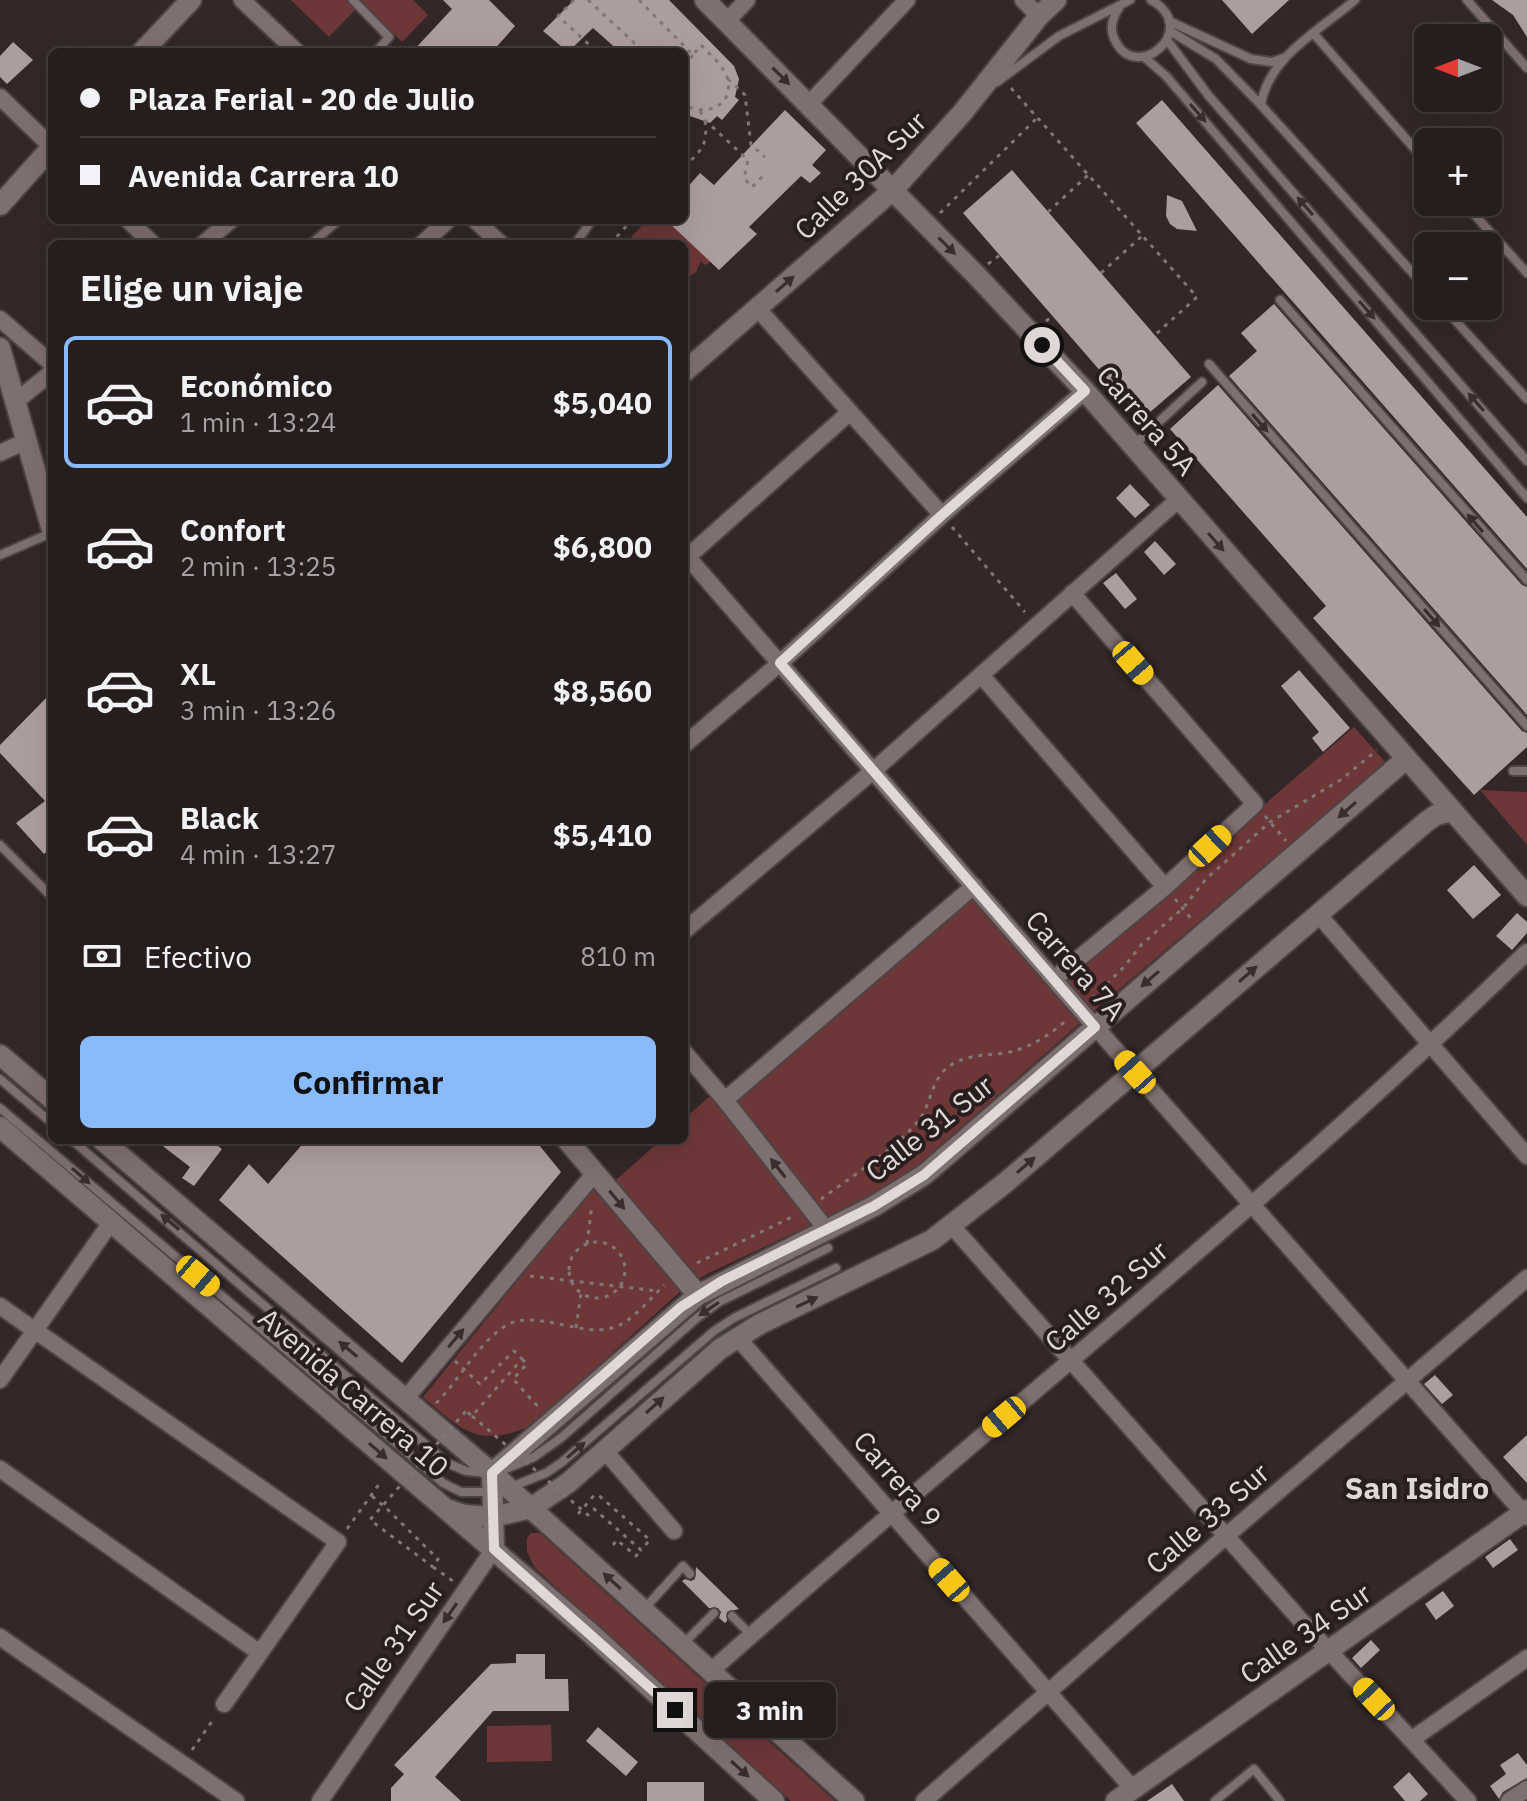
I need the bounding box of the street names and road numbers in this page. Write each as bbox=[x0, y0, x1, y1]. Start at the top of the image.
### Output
street label: Calle 30A Sur bbox=[786, 103, 934, 247]
street label: Carrera 5A bbox=[1089, 357, 1205, 483]
street label: Carrera 7A bbox=[1018, 902, 1134, 1028]
street label: Calle 31 Sur bbox=[858, 1067, 1000, 1189]
street label: Calle 32 Sur bbox=[1036, 1232, 1176, 1360]
street label: Avenida Carrera 10 bbox=[251, 1299, 457, 1485]
street label: Carrera 9 bbox=[846, 1423, 950, 1535]
street label: Calle 33 Sur bbox=[1137, 1454, 1277, 1582]
street label: Calle 31 Sur bbox=[334, 1573, 452, 1719]
street label: Calle 34 Sur bbox=[1232, 1574, 1378, 1692]

